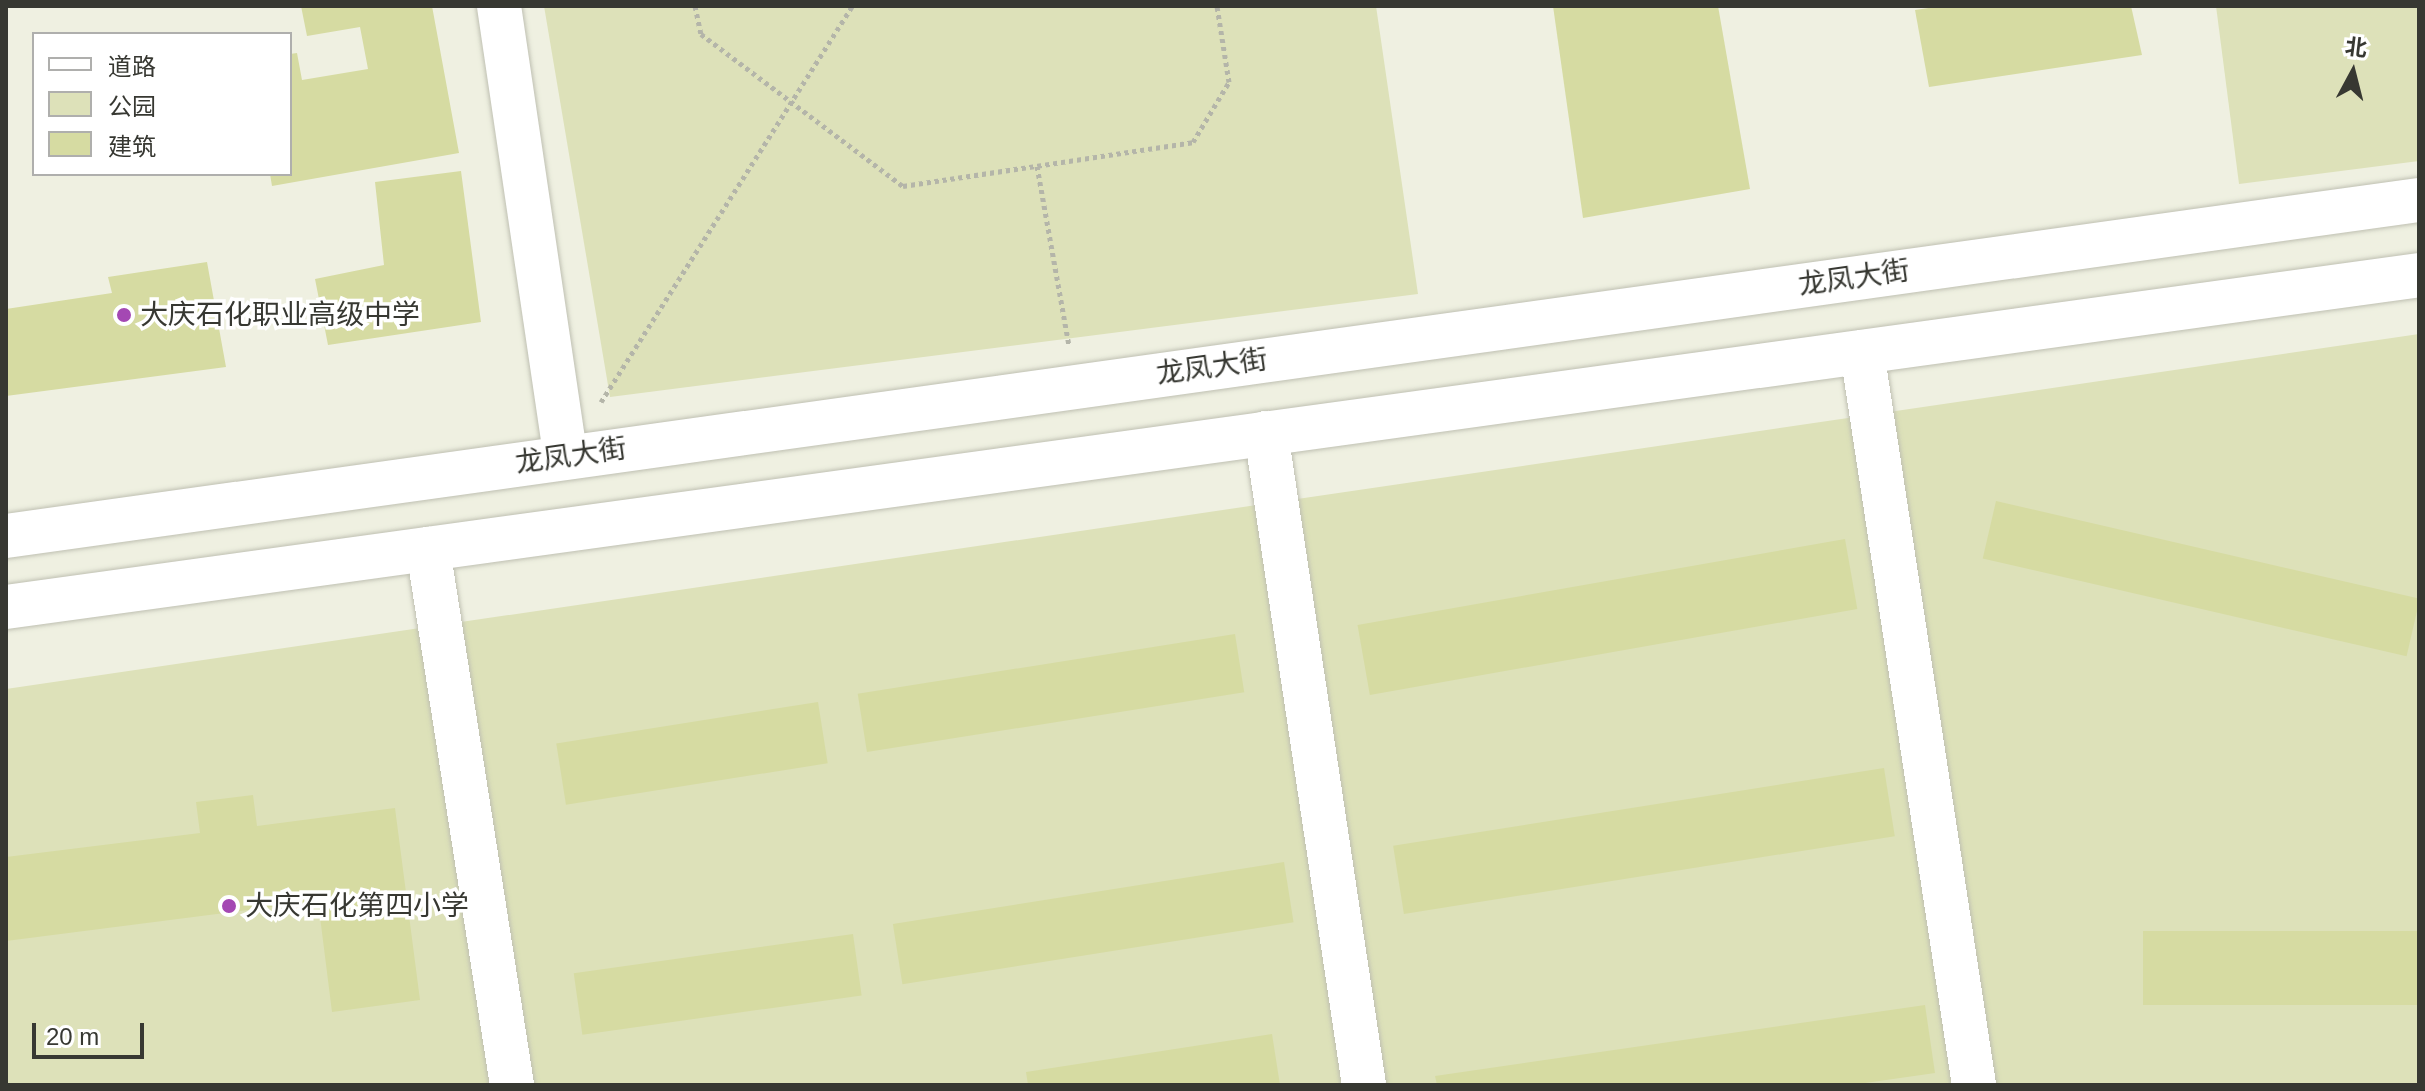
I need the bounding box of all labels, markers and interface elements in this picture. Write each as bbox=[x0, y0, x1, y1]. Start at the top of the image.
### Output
legend bbox=[32, 32, 292, 176]
north arrow bbox=[2313, 32, 2393, 112]
text: 北 bbox=[2344, 34, 2368, 61]
text: 道路 bbox=[108, 53, 156, 80]
text: 公园 bbox=[108, 93, 156, 120]
text: 建筑 bbox=[108, 133, 156, 160]
street label: 龙凤大街 bbox=[1796, 254, 1912, 302]
place label: 大庆石化职业高级中学 bbox=[140, 298, 420, 332]
marker: 大庆石化职业高级中学 bbox=[115, 306, 133, 324]
street label: 龙凤大街 bbox=[1154, 343, 1270, 391]
street label: 龙凤大街 bbox=[513, 432, 629, 480]
place label: 大庆石化第四小学 bbox=[245, 889, 469, 923]
marker: 大庆石化第四小学 bbox=[220, 897, 238, 915]
scale bar bbox=[36, 1007, 148, 1057]
text: 20 m bbox=[46, 1023, 99, 1050]

